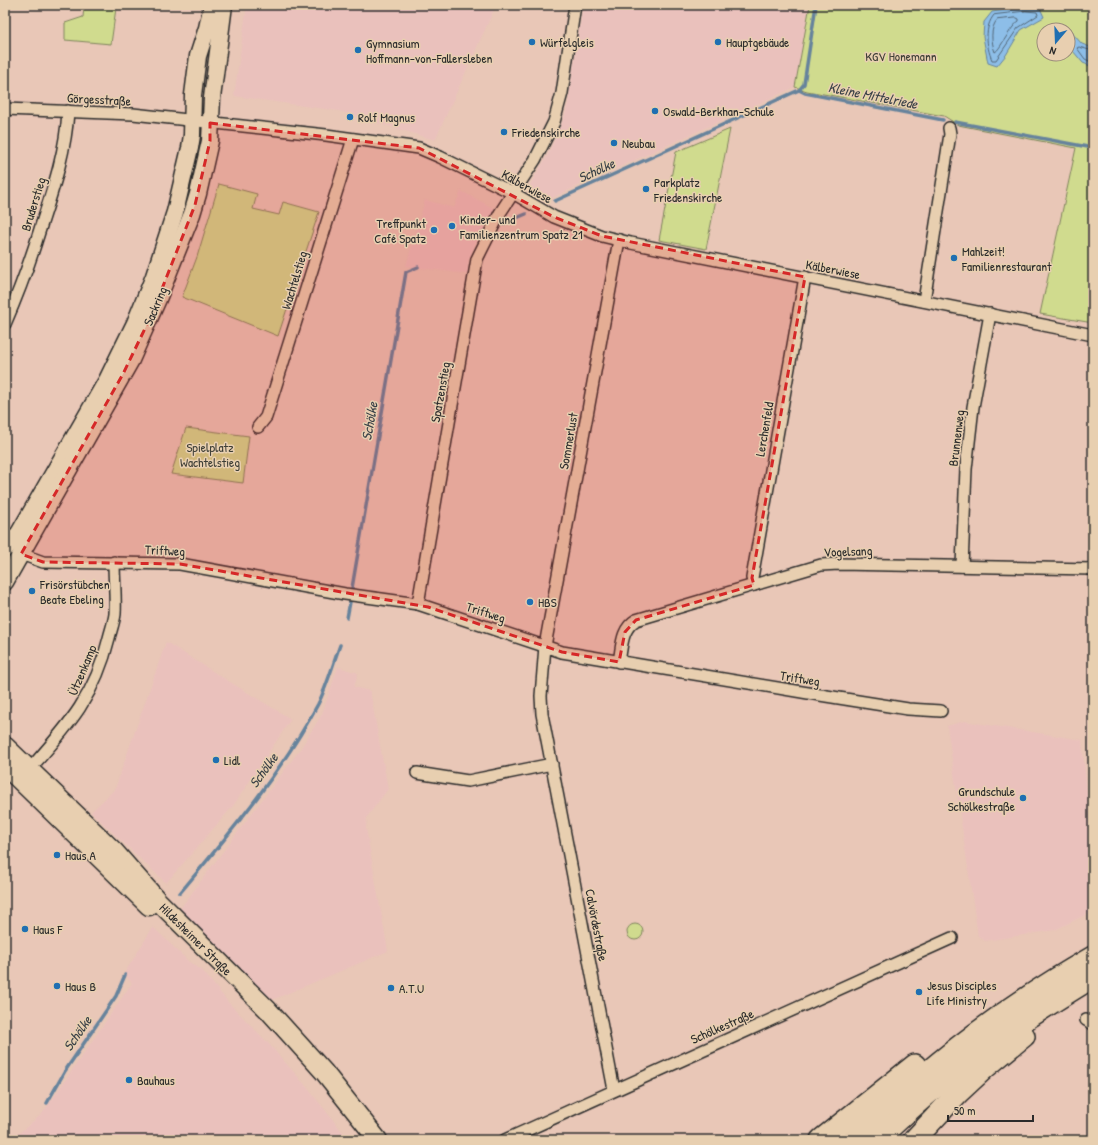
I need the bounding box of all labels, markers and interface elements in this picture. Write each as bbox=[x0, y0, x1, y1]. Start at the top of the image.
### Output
north arrow bbox=[1036, 22, 1076, 62]
place label: Würfelgleis bbox=[540, 33, 594, 51]
place label: Hauptgebäude bbox=[726, 33, 789, 51]
place label: Gymnasium Hoffmann-von-Fallersleben bbox=[366, 34, 493, 67]
marker: Würfelgleis bbox=[527, 37, 537, 47]
marker: Hauptgebäude bbox=[713, 37, 723, 47]
text: N bbox=[1048, 44, 1058, 59]
marker: Gymnasium Hoffmann-von-Fallersleben bbox=[353, 45, 363, 55]
park label: KGV Honemann bbox=[865, 47, 937, 65]
water label: Kleine Mittelriede bbox=[827, 77, 921, 113]
street label: Görgesstraße bbox=[67, 88, 131, 110]
place label: Oswald-Berkhan-Schule bbox=[663, 102, 774, 120]
marker: Oswald-Berkhan-Schule bbox=[650, 106, 660, 116]
place label: Rolf Magnus bbox=[358, 108, 415, 126]
marker: Rolf Magnus bbox=[345, 112, 355, 122]
place label: Friedenskirche bbox=[511, 123, 580, 141]
marker: Friedenskirche bbox=[499, 127, 509, 137]
place label: Neubau bbox=[622, 134, 655, 152]
marker: Neubau bbox=[609, 138, 619, 148]
water label: Schölke bbox=[575, 153, 619, 187]
street label: Kälberwiese bbox=[499, 165, 555, 207]
place label: Parkplatz Friedenskirche bbox=[653, 173, 722, 206]
street label: Bruderstieg bbox=[16, 175, 50, 233]
marker: Parkplatz Friedenskirche bbox=[641, 184, 651, 194]
place label: Kinder- und Familienzentrum Spatz 21 bbox=[459, 210, 583, 243]
place label: Treffpunkt Café Spatz bbox=[374, 214, 427, 247]
marker: Kinder- und Familienzentrum Spatz 21 bbox=[447, 221, 457, 231]
marker: Treffpunkt Café Spatz bbox=[429, 225, 439, 235]
place label: Mahlzeit! Familienrestaurant bbox=[961, 242, 1052, 275]
street label: Wachtelstieg bbox=[277, 248, 311, 311]
marker: Mahlzeit! Familienrestaurant bbox=[949, 253, 959, 263]
street label: Kälberwiese bbox=[804, 255, 862, 283]
street label: Sackring bbox=[139, 283, 171, 328]
street label: Spatzenstieg bbox=[426, 360, 454, 424]
water label: Schölke bbox=[356, 399, 382, 442]
street label: Lerchenfeld bbox=[750, 400, 778, 458]
street label: Brunnenweg bbox=[944, 409, 968, 467]
street label: Sommerlust bbox=[554, 411, 582, 471]
park label: Spielplatz Wachtelstieg bbox=[180, 438, 240, 471]
street label: Triftweg bbox=[144, 540, 186, 560]
street label: Vogelsang bbox=[823, 541, 873, 561]
place label: Frisörstübchen Beate Ebeling bbox=[39, 575, 110, 608]
marker: Frisörstübchen Beate Ebeling bbox=[27, 586, 37, 596]
place label: HBS bbox=[538, 593, 557, 611]
street label: Triftweg bbox=[464, 597, 508, 627]
marker: HBS bbox=[525, 597, 535, 607]
street label: Ützenkamp bbox=[63, 642, 101, 698]
street label: Triftweg bbox=[779, 666, 821, 690]
water label: Schölke bbox=[244, 748, 283, 791]
place label: Lidl bbox=[224, 751, 241, 769]
marker: Lidl bbox=[211, 755, 221, 765]
place label: Grundschule Schölkestraße bbox=[948, 782, 1015, 815]
marker: Grundschule Schölkestraße bbox=[1018, 793, 1028, 803]
place label: Haus A bbox=[65, 846, 96, 864]
marker: Haus A bbox=[52, 850, 62, 860]
street label: Calvördestraße bbox=[581, 887, 613, 963]
street label: Hildesheimer Straße bbox=[156, 899, 236, 979]
place label: Haus F bbox=[33, 920, 63, 938]
marker: Haus F bbox=[20, 924, 30, 934]
place label: Jesus Disciples Life Ministry bbox=[927, 976, 996, 1009]
place label: Haus B bbox=[65, 977, 96, 995]
place label: A.T.U bbox=[399, 979, 424, 997]
marker: Haus B bbox=[52, 981, 62, 991]
marker: A.T.U bbox=[386, 983, 396, 993]
marker: Jesus Disciples Life Ministry bbox=[914, 987, 924, 997]
street label: Schölkestraße bbox=[688, 1004, 756, 1048]
water label: Schölke bbox=[58, 1011, 97, 1054]
place label: Bauhaus bbox=[137, 1071, 175, 1089]
marker: Bauhaus bbox=[124, 1075, 134, 1085]
scale bar bbox=[948, 1097, 1033, 1123]
text: 50 m bbox=[954, 1102, 975, 1119]

